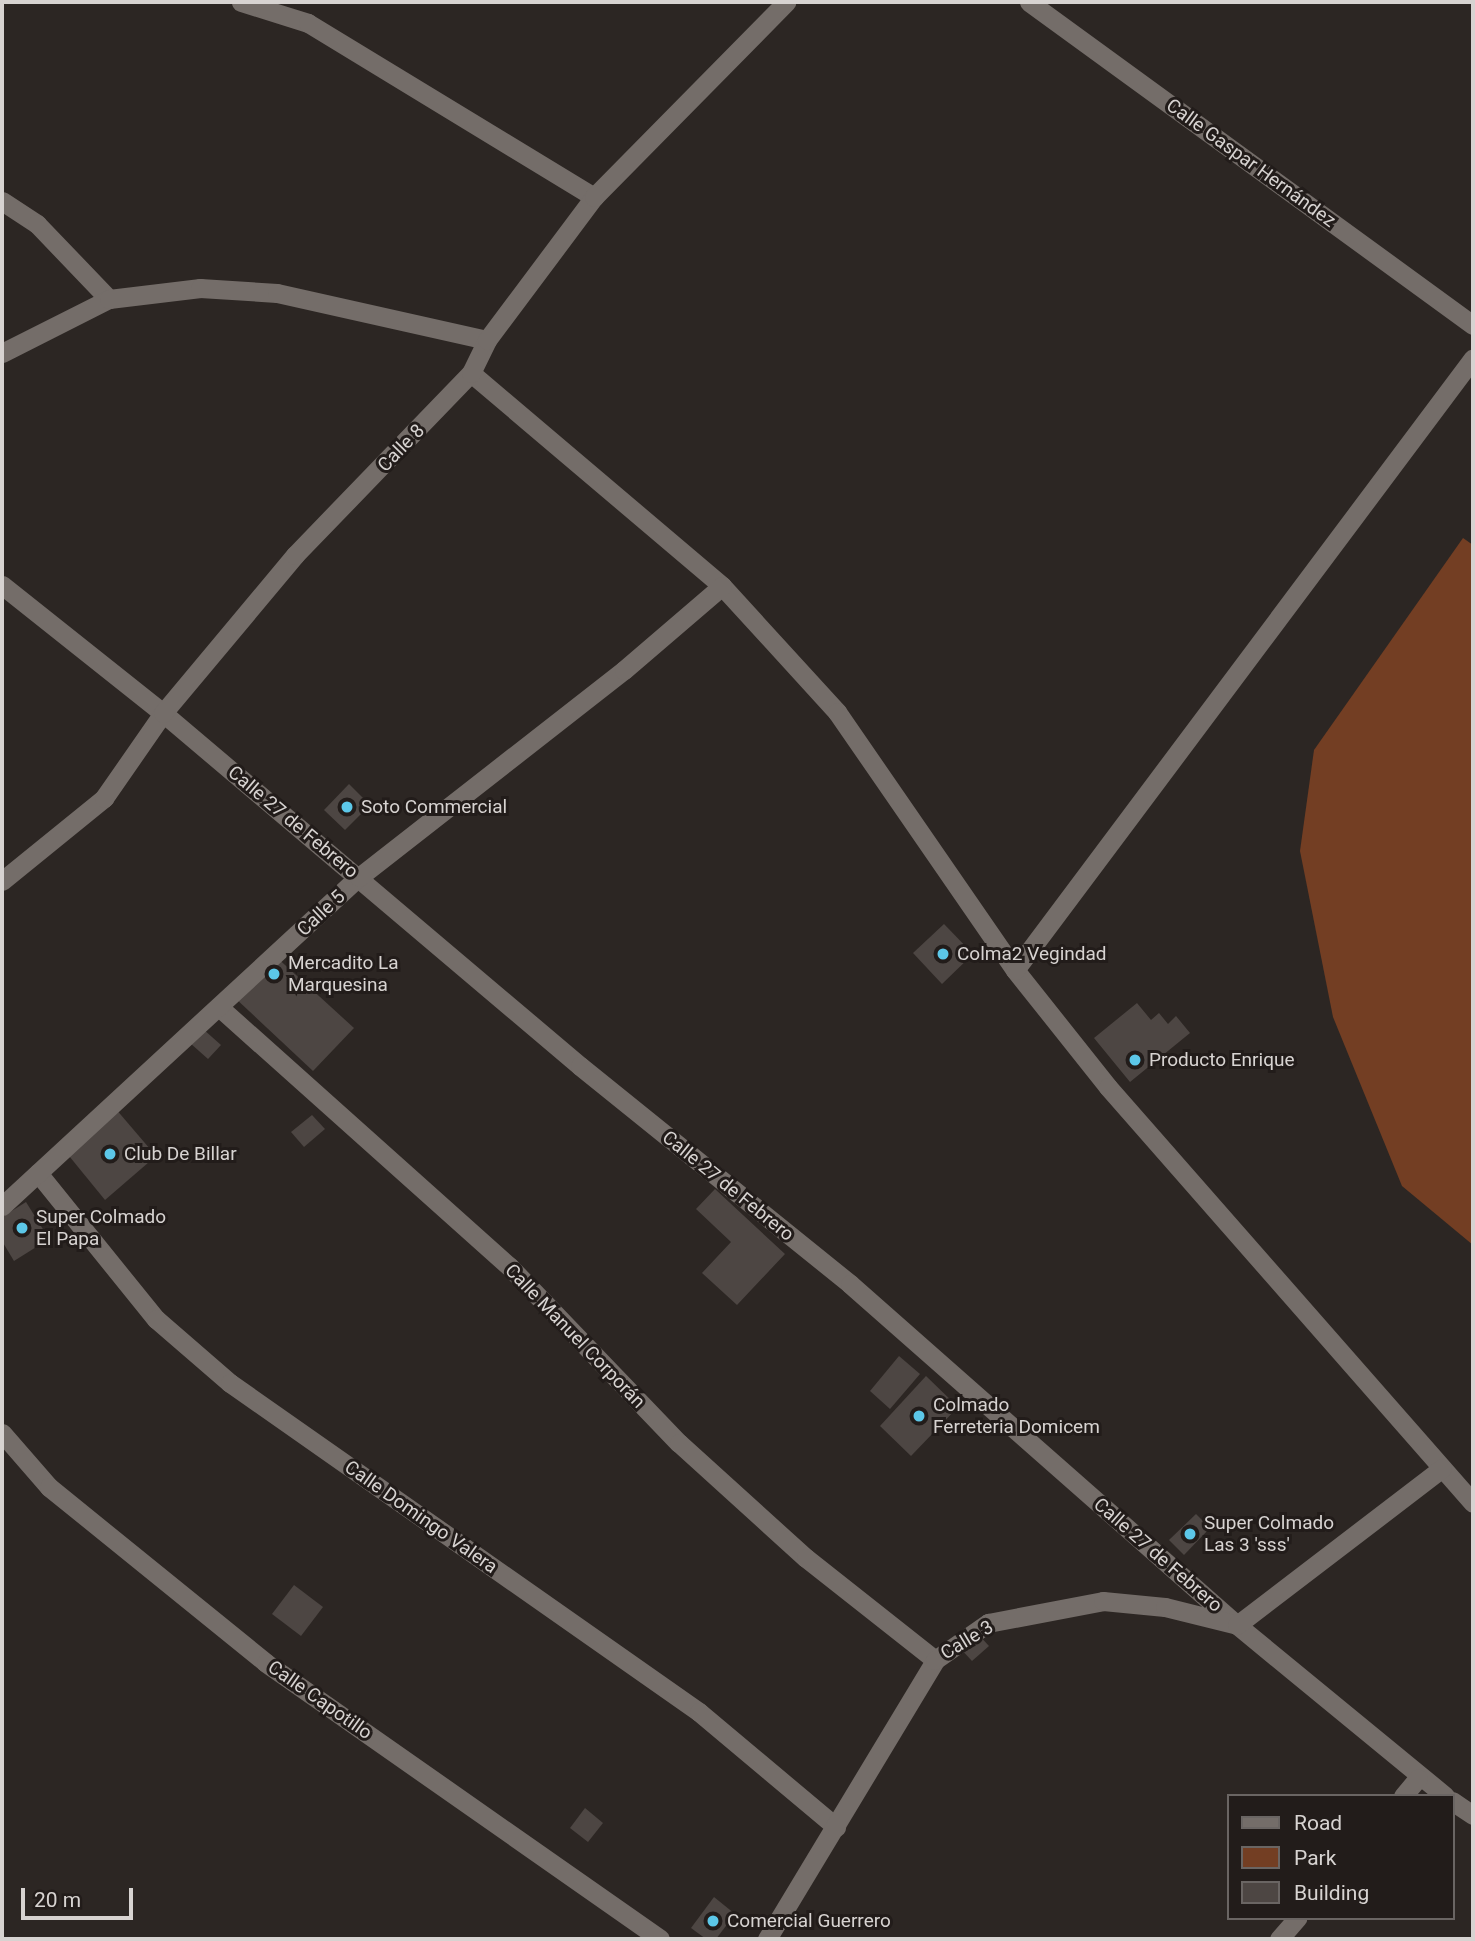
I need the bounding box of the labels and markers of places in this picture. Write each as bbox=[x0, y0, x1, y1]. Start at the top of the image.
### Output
place label: Soto Commercial bbox=[361, 796, 507, 818]
marker: Soto Commercial bbox=[339, 799, 355, 815]
place label: Colma2 Vegindad bbox=[957, 943, 1107, 965]
marker: Colma2 Vegindad bbox=[935, 946, 951, 962]
place label: Mercadito La Marquesina bbox=[288, 952, 399, 996]
marker: Mercadito La Marquesina bbox=[266, 966, 282, 982]
place label: Producto Enrique bbox=[1149, 1049, 1294, 1071]
marker: Producto Enrique bbox=[1127, 1052, 1143, 1068]
place label: Club De Billar bbox=[124, 1143, 237, 1165]
marker: Club De Billar bbox=[102, 1146, 118, 1162]
place label: Super Colmado El Papa bbox=[36, 1206, 166, 1250]
marker: Super Colmado El Papa bbox=[14, 1220, 30, 1236]
place label: Colmado Ferreteria Domicem bbox=[933, 1394, 1100, 1438]
marker: Colmado Ferreteria Domicem bbox=[911, 1408, 927, 1424]
place label: Super Colmado Las 3 'sss' bbox=[1204, 1512, 1334, 1556]
marker: Super Colmado Las 3 'sss' bbox=[1182, 1526, 1198, 1542]
place label: Comercial Guerrero bbox=[727, 1910, 891, 1932]
marker: Comercial Guerrero bbox=[705, 1913, 721, 1929]

